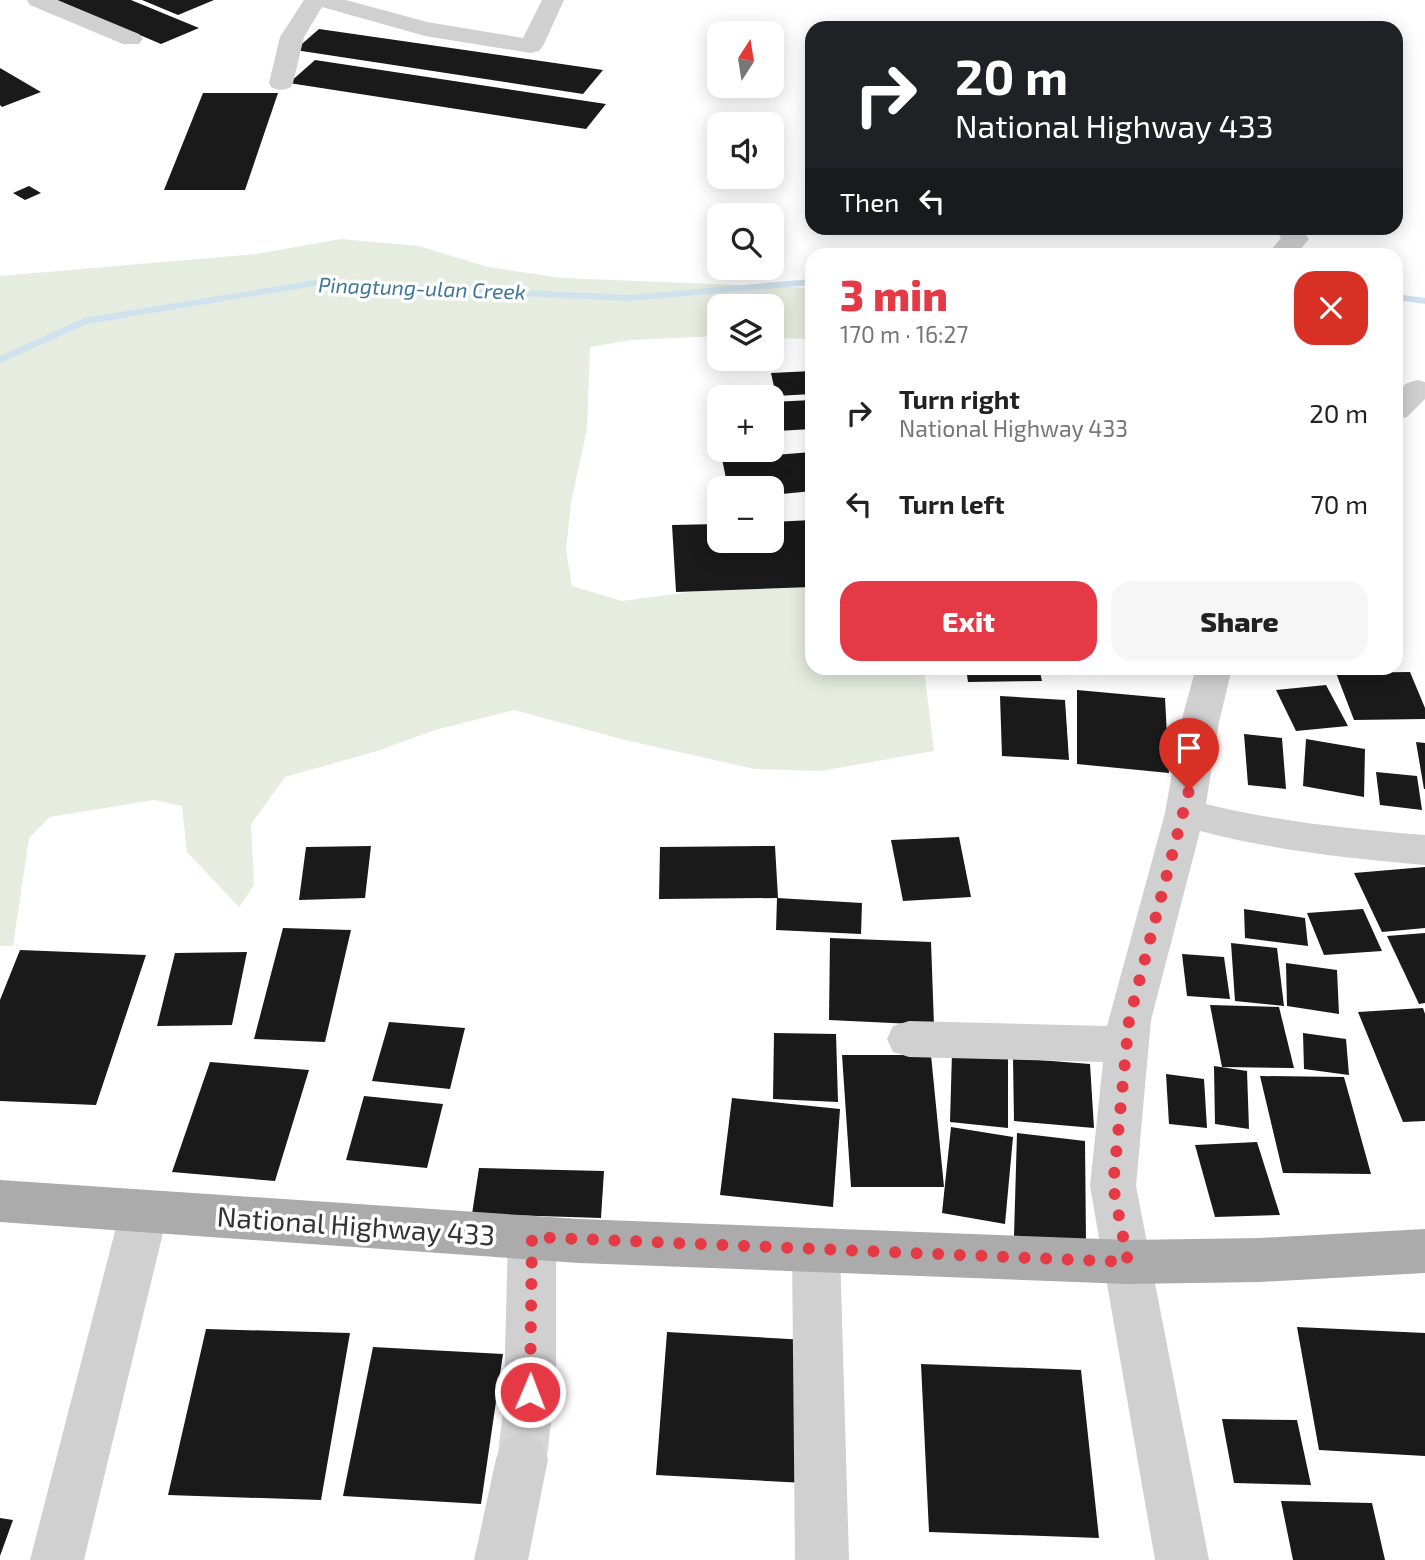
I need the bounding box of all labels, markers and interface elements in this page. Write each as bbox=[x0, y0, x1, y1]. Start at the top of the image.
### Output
north arrow bbox=[707, 21, 784, 98]
map controls bbox=[707, 21, 784, 553]
text: 20 m bbox=[955, 46, 1068, 105]
icon: right bbox=[840, 49, 931, 140]
text: National Highway 433 bbox=[955, 106, 1274, 144]
button: sound bbox=[707, 112, 784, 189]
icon: left bbox=[913, 182, 951, 220]
text: Then bbox=[840, 186, 899, 217]
button: search bbox=[707, 203, 784, 280]
text: 3 min bbox=[840, 269, 948, 319]
water label: Pinagtung-ulan Creek bbox=[318, 271, 526, 304]
button: close bbox=[1294, 271, 1368, 345]
button: layers bbox=[707, 294, 784, 371]
text: 170 m · 16:27 bbox=[840, 320, 968, 348]
text: Turn right bbox=[899, 383, 1020, 414]
button: + bbox=[707, 385, 784, 462]
icon: right bbox=[840, 394, 878, 432]
text: 20 m bbox=[1309, 397, 1368, 428]
text: National Highway 433 bbox=[899, 414, 1128, 442]
button: − bbox=[707, 476, 784, 553]
icon: left bbox=[840, 485, 878, 523]
text: Turn left bbox=[899, 488, 1005, 519]
text: 70 m bbox=[1310, 488, 1368, 519]
button: Exit bbox=[840, 581, 1097, 661]
button: Share bbox=[1111, 581, 1368, 661]
pin bbox=[1159, 718, 1219, 790]
icon: arrive bbox=[1170, 729, 1208, 767]
street label: National Highway 433 bbox=[216, 1198, 496, 1252]
position arrow bbox=[493, 1355, 567, 1429]

